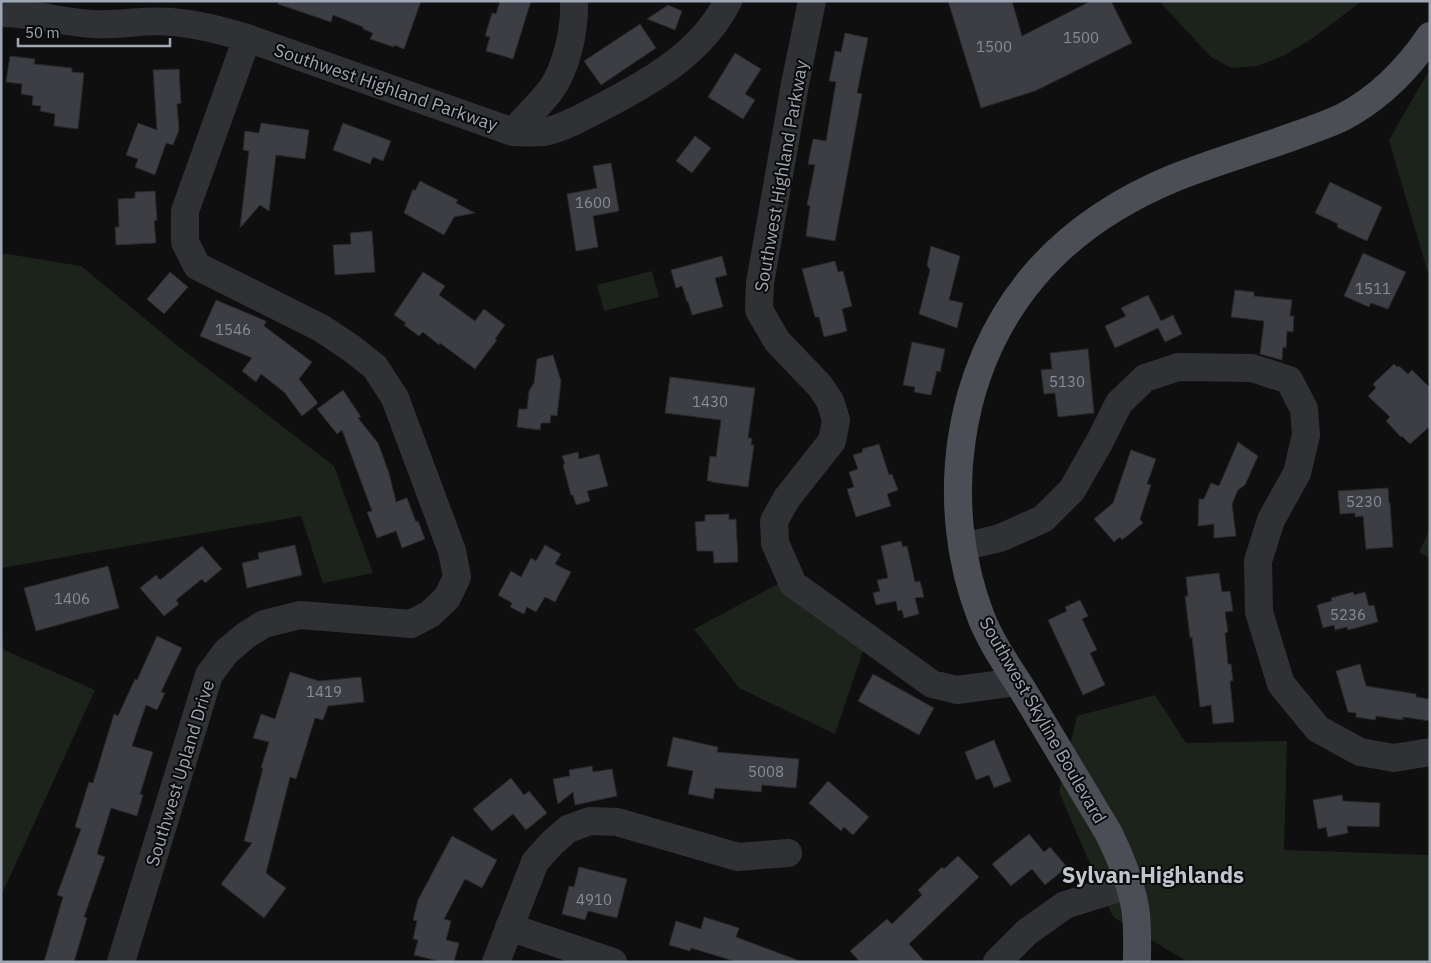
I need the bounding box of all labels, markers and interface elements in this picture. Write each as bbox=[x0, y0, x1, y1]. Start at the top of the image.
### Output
scale bar bbox=[18, 15, 170, 47]
text: 50 m bbox=[25, 23, 60, 42]
house number: 1500 bbox=[1063, 28, 1099, 47]
house number: 1500 bbox=[976, 37, 1012, 56]
street label: Southwest Highland Parkway bbox=[271, 38, 501, 136]
street label: Southwest Highland Parkway bbox=[749, 58, 813, 294]
house number: 1600 bbox=[575, 193, 611, 212]
house number: 1511 bbox=[1355, 279, 1391, 298]
house number: 1546 bbox=[215, 320, 251, 339]
house number: 5130 bbox=[1049, 372, 1085, 391]
house number: 1430 bbox=[692, 392, 728, 411]
house number: 5230 bbox=[1346, 492, 1382, 511]
house number: 1406 bbox=[54, 589, 90, 608]
house number: 5236 bbox=[1330, 605, 1366, 624]
street label: Southwest Skyline Boulevard bbox=[974, 613, 1112, 827]
street label: Southwest Upland Drive bbox=[141, 677, 219, 869]
house number: 1419 bbox=[306, 682, 342, 701]
house number: 5008 bbox=[748, 762, 784, 781]
district label: Sylvan-Highlands bbox=[1062, 860, 1244, 889]
house number: 4910 bbox=[576, 890, 612, 909]

